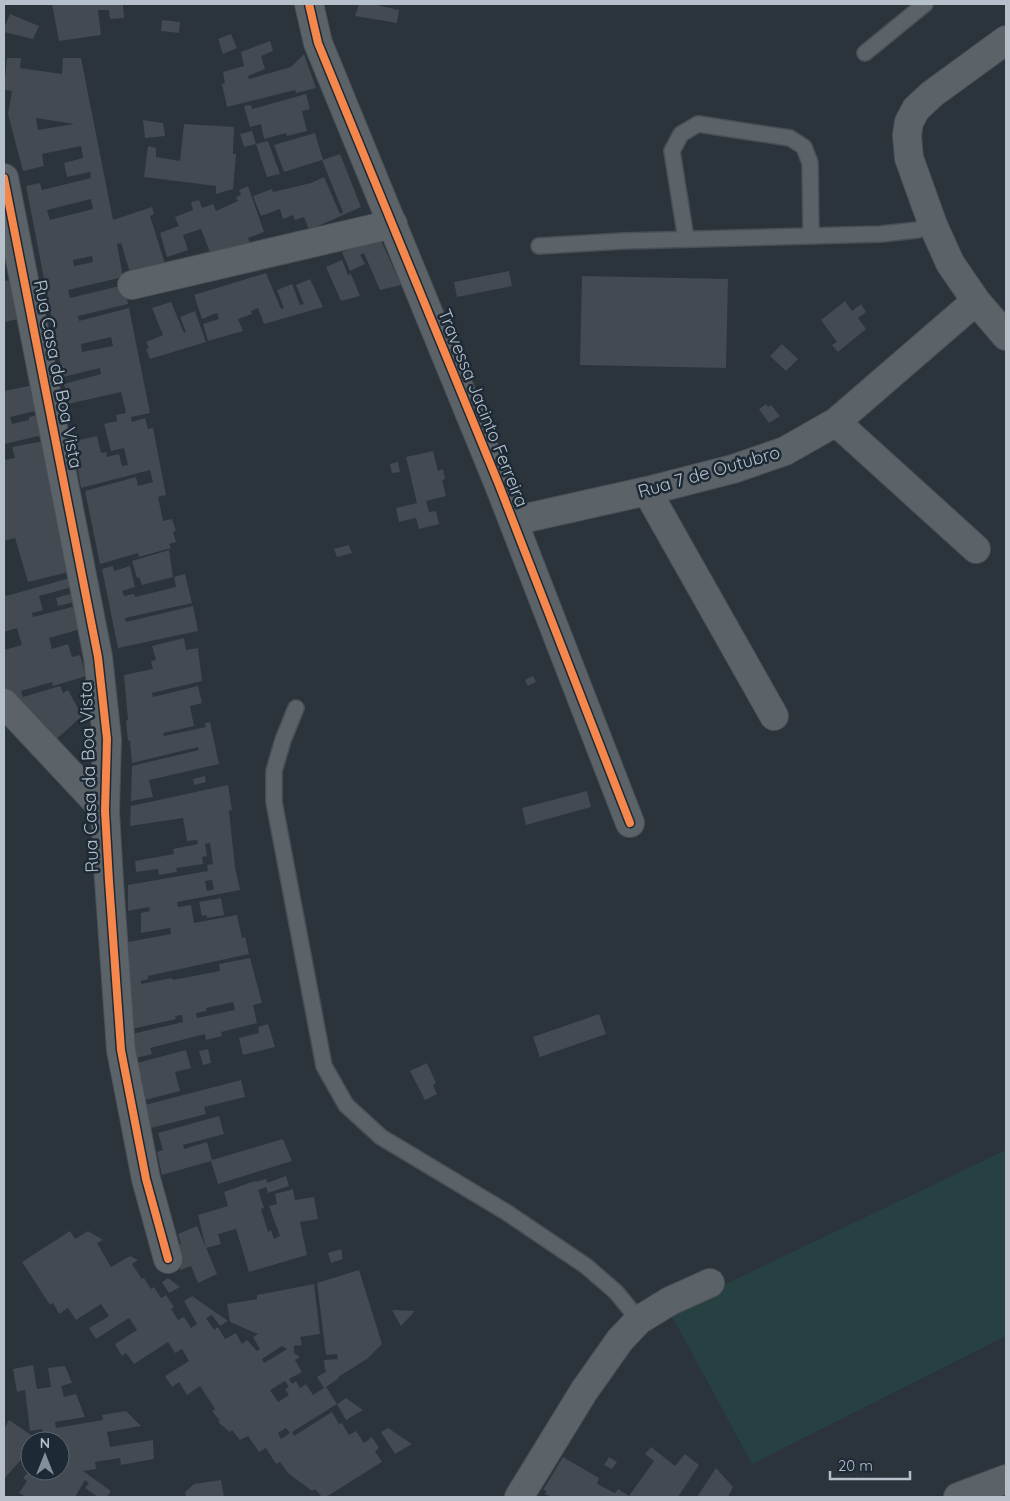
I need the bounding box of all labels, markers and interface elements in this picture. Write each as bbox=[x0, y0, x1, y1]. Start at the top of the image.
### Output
street label: Rua Casa da Boa Vista bbox=[29, 278, 88, 470]
street label: Travessa Jacinto Ferreira bbox=[433, 305, 534, 510]
street label: Rua 7 de Outubro bbox=[635, 440, 783, 503]
street label: Rua Casa da Boa Vista bbox=[74, 681, 103, 873]
north arrow bbox=[20, 1431, 70, 1481]
text: N bbox=[40, 1434, 50, 1452]
scale bar bbox=[830, 1448, 910, 1480]
text: 20 m bbox=[838, 1456, 873, 1475]

